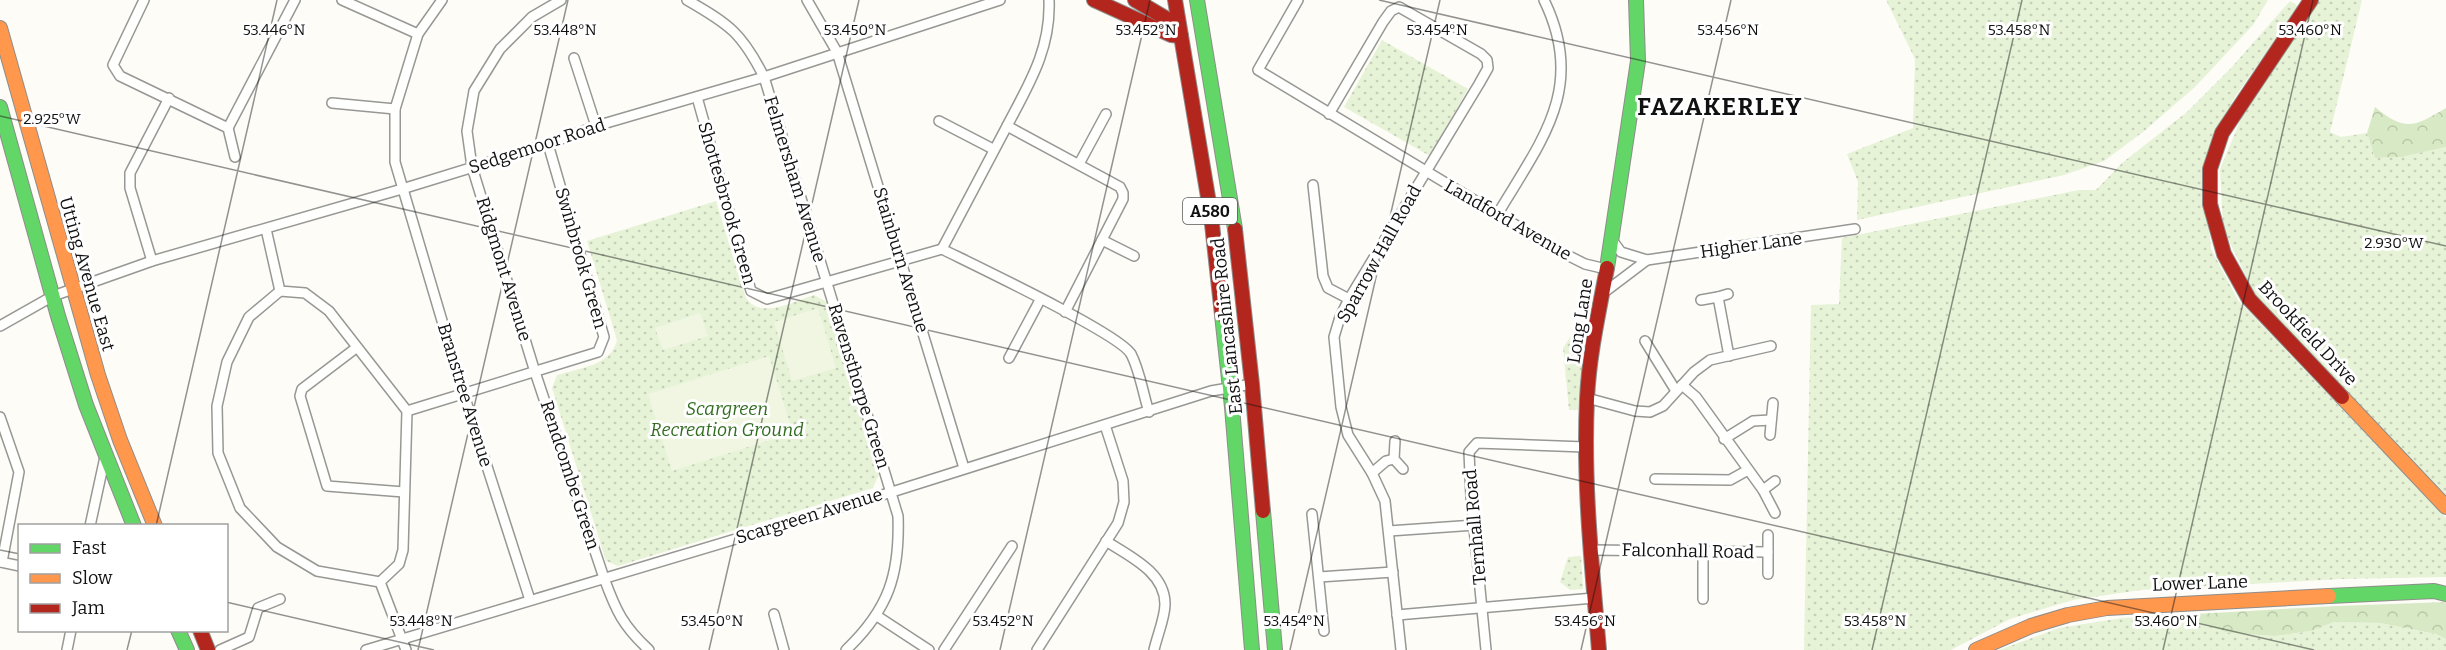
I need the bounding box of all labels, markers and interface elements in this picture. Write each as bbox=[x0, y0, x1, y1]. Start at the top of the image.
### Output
text: 53.446°N bbox=[243, 21, 305, 39]
text: 53.448°N bbox=[533, 21, 597, 39]
text: 53.450°N bbox=[824, 21, 887, 39]
text: 53.452°N bbox=[1115, 21, 1177, 39]
text: 53.454°N bbox=[1406, 21, 1468, 39]
text: 53.456°N bbox=[1697, 21, 1759, 39]
text: 53.458°N bbox=[1988, 21, 2050, 39]
text: 53.460°N bbox=[2278, 21, 2342, 39]
street label: Felmersham Avenue bbox=[759, 93, 831, 265]
district label: FAZAKERLEY bbox=[1637, 93, 1803, 121]
text: 2.925°W bbox=[23, 110, 81, 128]
street label: Sedgemoor Road bbox=[466, 113, 608, 178]
street label: Shottesbrook Green bbox=[693, 119, 761, 287]
street label: Landford Avenue bbox=[1441, 175, 1575, 265]
street label: Sparrow Hall Road bbox=[1332, 181, 1426, 327]
street label: Swinbrook Green bbox=[550, 185, 612, 332]
street label: Stainburn Avenue bbox=[868, 185, 934, 335]
street label: Utting Avenue East bbox=[54, 194, 120, 354]
street label: Ridgmont Avenue bbox=[472, 194, 536, 344]
road number: A580 bbox=[1183, 198, 1237, 224]
street label: Higher Lane bbox=[1699, 227, 1803, 263]
text: 2.930°W bbox=[2364, 234, 2424, 252]
street label: East Lancashire Road bbox=[1207, 236, 1247, 415]
street label: Brookfield Drive bbox=[2254, 276, 2362, 390]
street label: Long Lane bbox=[1562, 277, 1598, 365]
street label: Ravensthorpe Green bbox=[823, 301, 895, 472]
street label: Branstree Avenue bbox=[433, 320, 497, 470]
street label: Rendcombe Green bbox=[536, 398, 605, 553]
park label: Scargreen Recreation Ground bbox=[650, 398, 804, 441]
street label: Ternhall Road bbox=[1459, 468, 1491, 586]
street label: Scargreen Avenue bbox=[733, 483, 885, 549]
legend bbox=[18, 524, 228, 632]
text: Fast bbox=[72, 537, 107, 559]
street label: Falconhall Road bbox=[1622, 539, 1755, 563]
text: Slow bbox=[72, 567, 113, 589]
street label: Lower Lane bbox=[2152, 570, 2248, 596]
text: Jam bbox=[71, 597, 105, 619]
text: 53.448°N bbox=[389, 612, 453, 630]
text: 53.450°N bbox=[681, 612, 744, 630]
text: 53.452°N bbox=[972, 612, 1034, 630]
text: 53.454°N bbox=[1263, 612, 1325, 630]
text: 53.456°N bbox=[1554, 612, 1616, 630]
text: 53.458°N bbox=[1844, 612, 1906, 630]
text: 53.460°N bbox=[2134, 612, 2198, 630]

